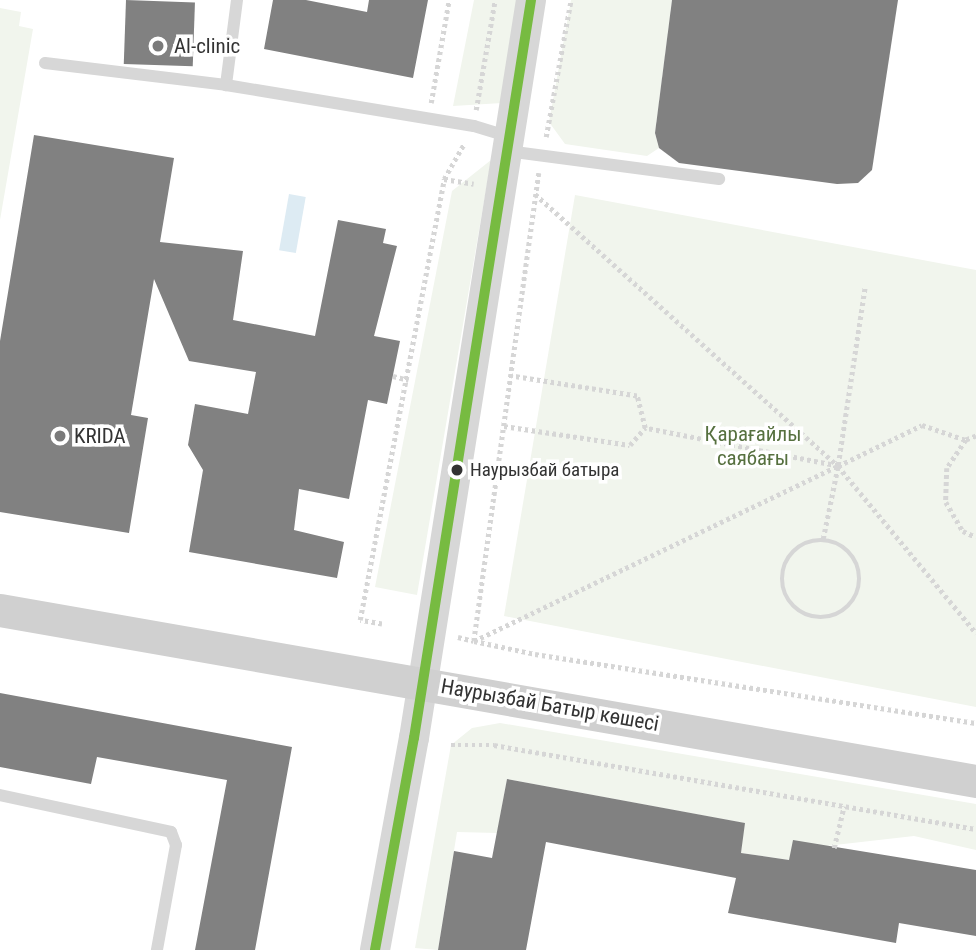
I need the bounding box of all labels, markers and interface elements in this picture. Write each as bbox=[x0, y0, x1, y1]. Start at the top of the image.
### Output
place label: Al-clinic bbox=[174, 33, 240, 59]
marker: Al-clinic bbox=[148, 36, 168, 56]
park label: Қарағайлы саябағы bbox=[704, 421, 802, 471]
place label: KRIDA bbox=[74, 423, 126, 449]
marker: KRIDA bbox=[52, 428, 68, 444]
place label: Наурызбай батыра bbox=[470, 459, 619, 481]
marker: Наурызбай батыра bbox=[450, 463, 464, 477]
street label: Наурызбай Батыр көшесі bbox=[439, 673, 661, 737]

